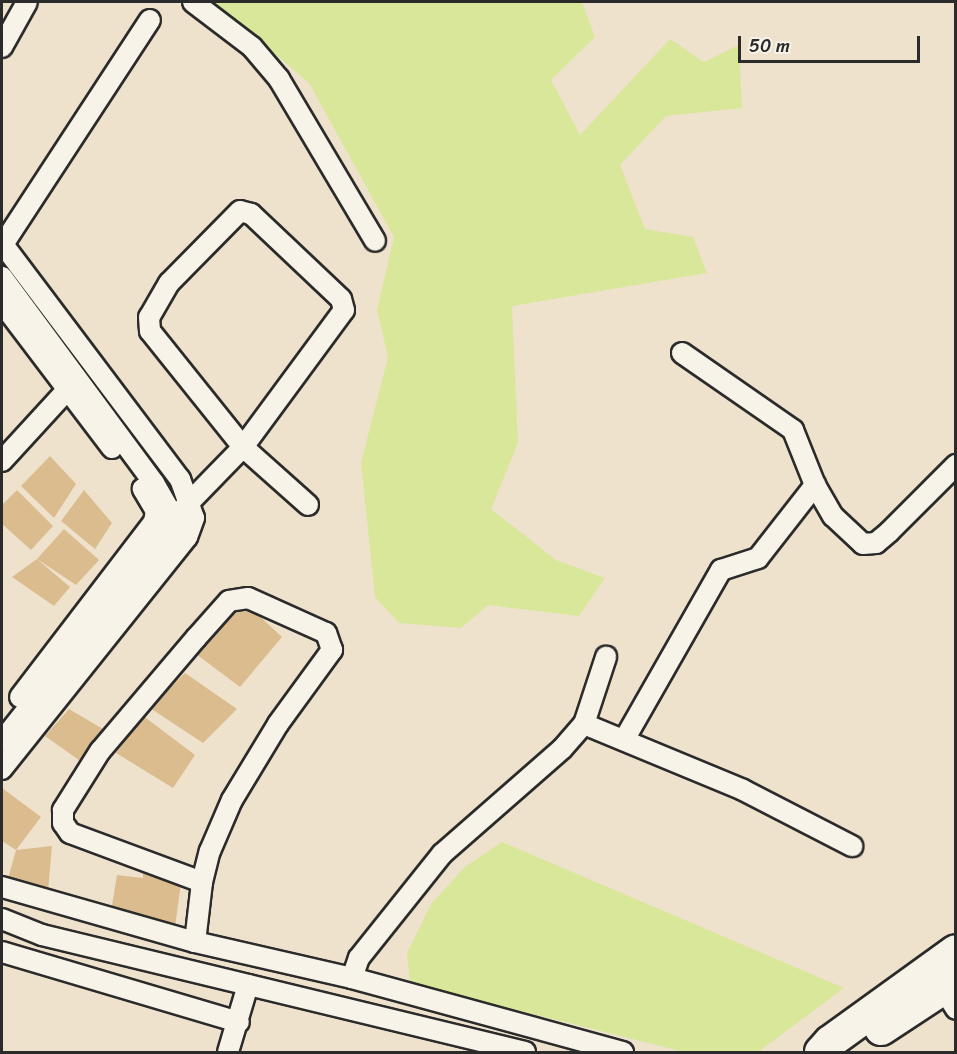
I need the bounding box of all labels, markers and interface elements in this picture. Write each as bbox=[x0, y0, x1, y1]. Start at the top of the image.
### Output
scale bar bbox=[741, 24, 922, 62]
text: 50 m bbox=[749, 30, 790, 62]

